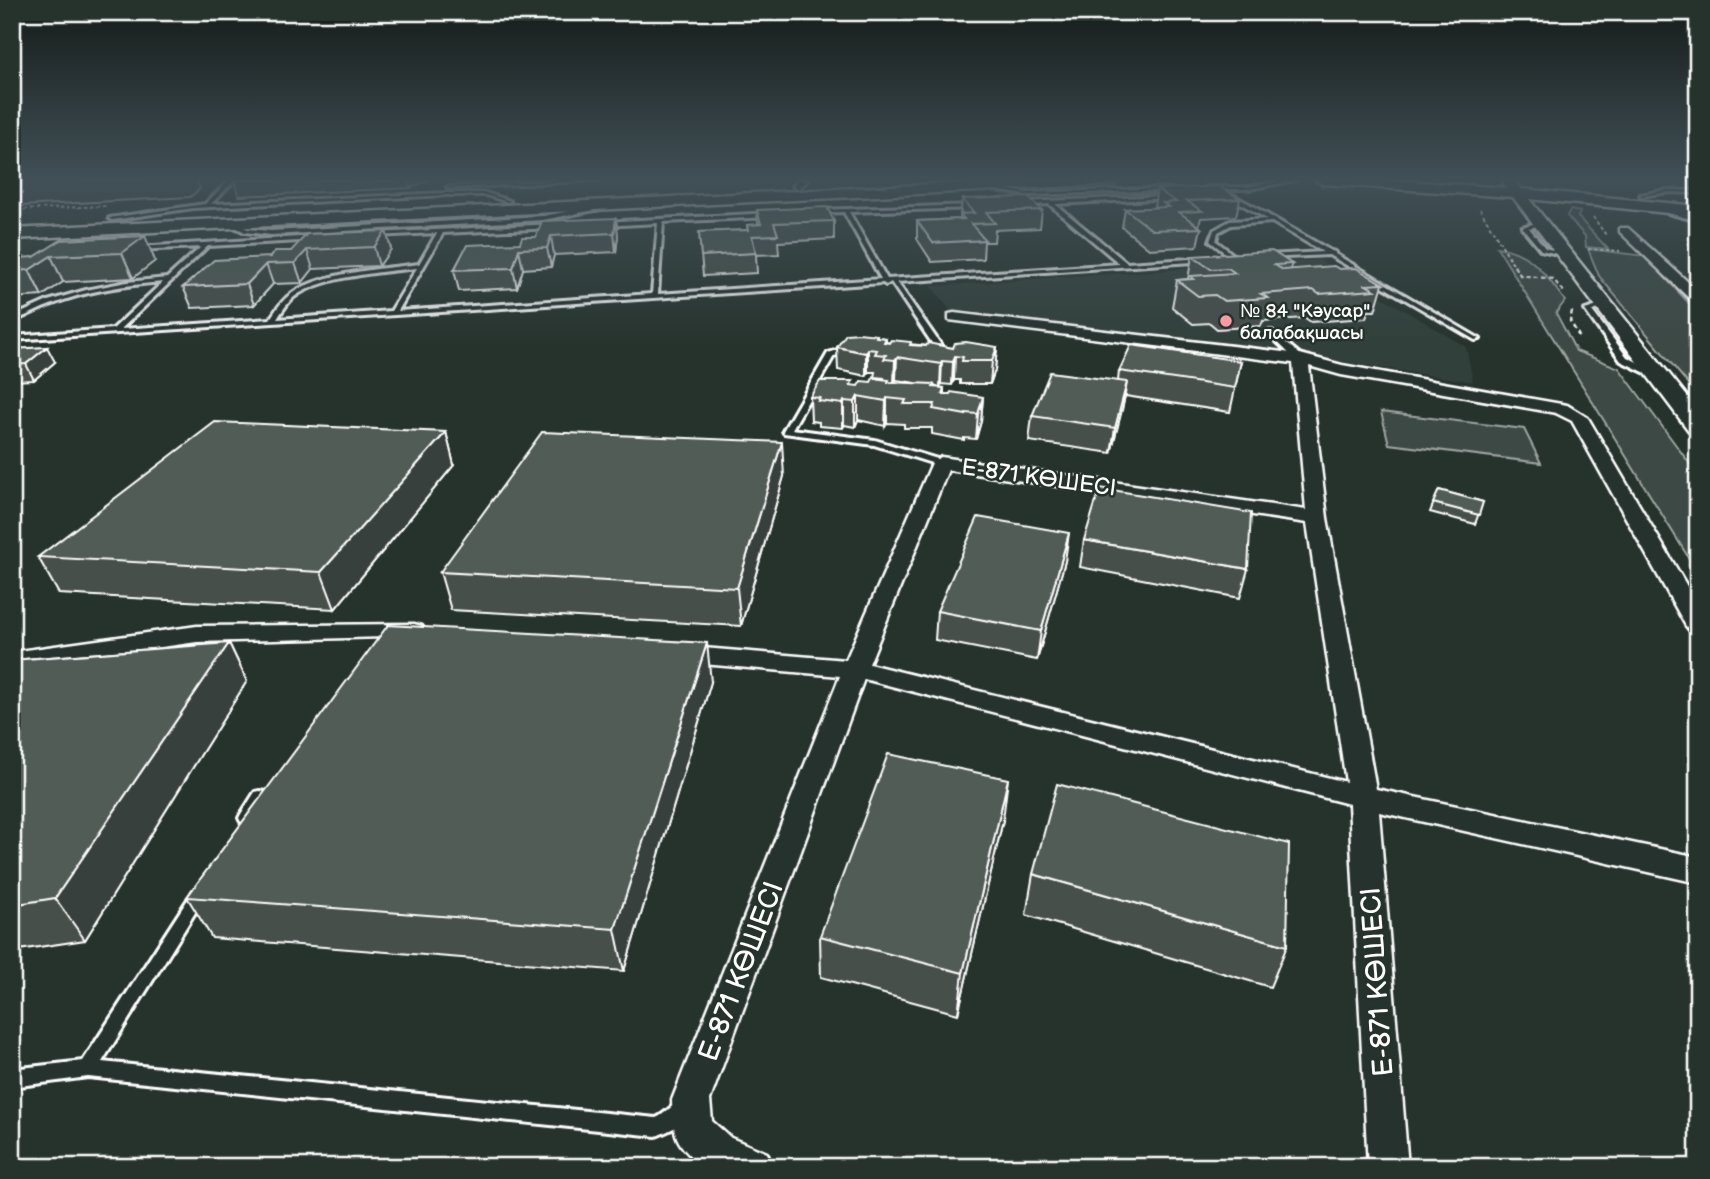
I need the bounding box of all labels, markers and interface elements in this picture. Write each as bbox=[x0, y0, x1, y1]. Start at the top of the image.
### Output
place label: № 84 "Кәусар" балабақшасы bbox=[1240, 300, 1370, 345]
marker: № 84 "Кәусар" балабақшасы bbox=[1218, 313, 1234, 329]
street label: Е-871 КӨШЕСІ bbox=[960, 453, 1118, 503]
street label: Е-871 КӨШЕСІ bbox=[692, 877, 791, 1066]
street label: Е-871 КӨШЕСІ bbox=[1354, 886, 1401, 1078]

